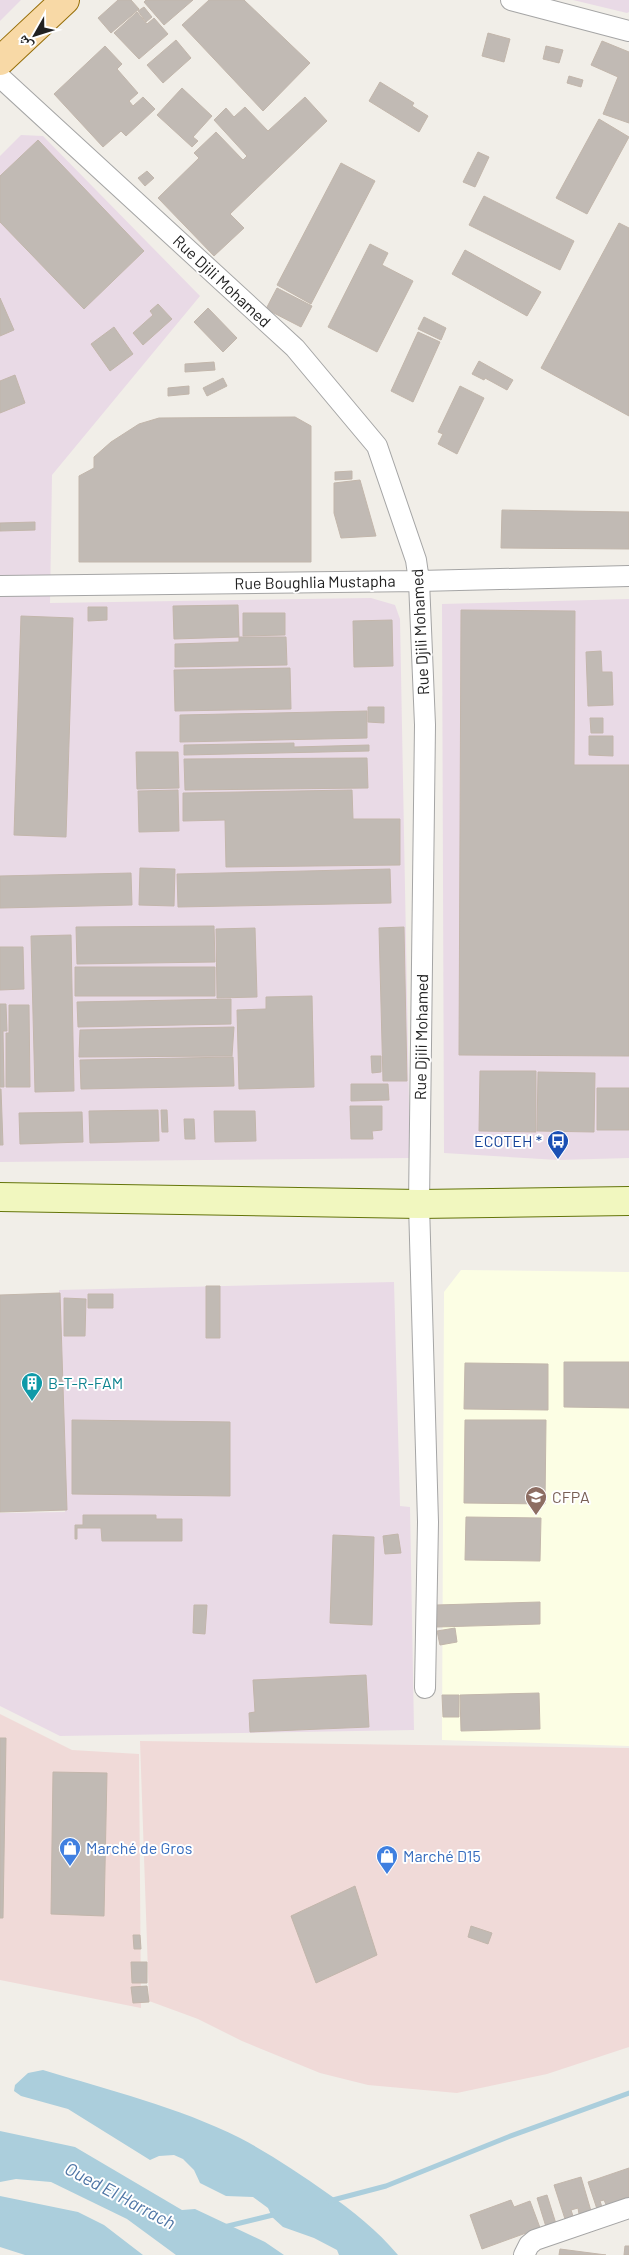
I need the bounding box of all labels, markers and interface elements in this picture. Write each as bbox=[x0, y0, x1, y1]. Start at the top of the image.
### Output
north arrow bbox=[10, 10, 60, 60]
text: ش bbox=[13, 32, 37, 55]
street label: Rue Djili Mohamed bbox=[170, 231, 275, 331]
street label: Rue Djili Mohamed bbox=[407, 568, 432, 696]
street label: Rue Boughlia Mustapha bbox=[234, 571, 396, 592]
street label: Rue Djili Mohamed bbox=[410, 974, 431, 1100]
bus stop icon: ECOTEH * bbox=[546, 1129, 570, 1160]
place label: ECOTEH * bbox=[474, 1131, 542, 1150]
building icon: B-T-R-FAM bbox=[20, 1371, 44, 1402]
place label: B-T-R-FAM bbox=[48, 1373, 123, 1392]
school or university icon: CFPA bbox=[524, 1485, 548, 1516]
place label: CFPA bbox=[552, 1487, 590, 1506]
shop icon: Marché de Gros bbox=[58, 1836, 82, 1867]
place label: Marché de Gros bbox=[86, 1838, 192, 1857]
shop icon: Marché D15 bbox=[375, 1844, 399, 1875]
place label: Marché D15 bbox=[403, 1846, 481, 1865]
water label: Oued El Harrach bbox=[61, 2157, 180, 2233]

